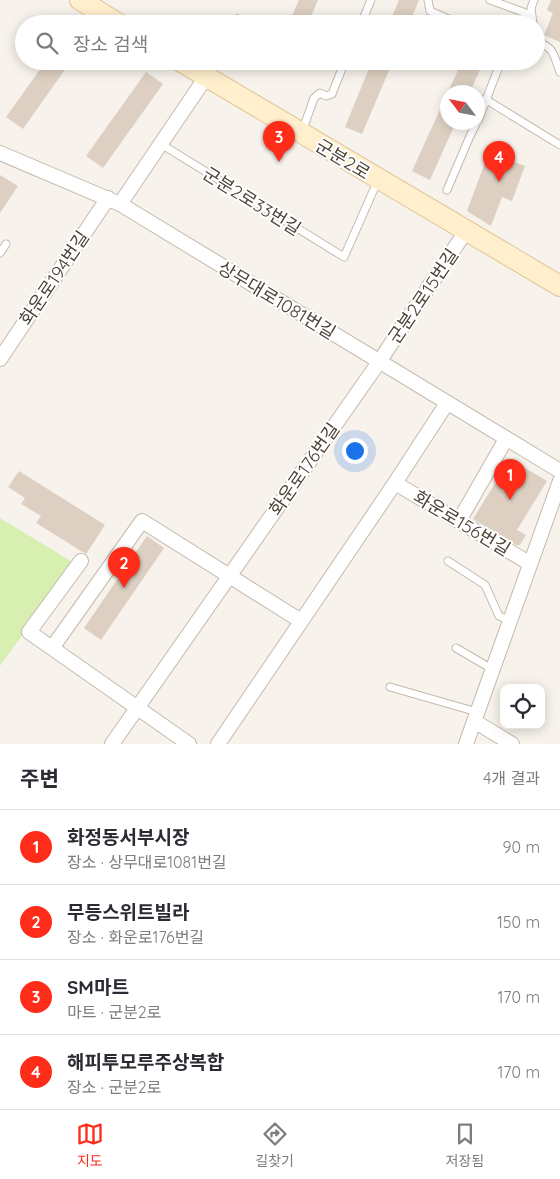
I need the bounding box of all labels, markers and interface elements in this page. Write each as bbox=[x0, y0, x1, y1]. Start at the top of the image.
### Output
search box bbox=[15, 15, 545, 70]
icon: search bbox=[33, 29, 61, 57]
text: 장소 검색 bbox=[73, 32, 148, 56]
north arrow bbox=[440, 85, 485, 130]
pin: 3 bbox=[263, 121, 295, 162]
street label: 군분2로 bbox=[312, 134, 374, 184]
pin: 4 bbox=[483, 141, 515, 182]
street label: 군분2로33번길 bbox=[199, 162, 305, 240]
street label: 화운로194번길 bbox=[14, 226, 94, 330]
street label: 군분2로15번길 bbox=[383, 244, 463, 348]
street label: 상무대로1081번길 bbox=[214, 256, 340, 344]
street label: 화운로176번길 bbox=[264, 418, 344, 520]
your location bbox=[342, 438, 368, 464]
pin: 1 bbox=[494, 459, 526, 500]
street label: 화운로156번길 bbox=[409, 485, 515, 561]
pin: 2 bbox=[108, 547, 140, 588]
map controls bbox=[500, 684, 545, 729]
button: locate bbox=[500, 684, 545, 729]
text: 주변 bbox=[20, 765, 59, 791]
text: 4개 결과 bbox=[483, 768, 540, 788]
text: 화정동서부시장 bbox=[67, 825, 189, 849]
text: 1 bbox=[33, 837, 39, 857]
text: 90 m bbox=[503, 837, 540, 857]
text: 장소 · 상무대로1081번길 bbox=[67, 852, 227, 872]
text: 무등스위트빌라 bbox=[67, 900, 189, 924]
text: 2 bbox=[31, 912, 41, 932]
text: 150 m bbox=[497, 912, 540, 932]
text: 장소 · 화운로176번길 bbox=[67, 927, 204, 947]
text: SM마트 bbox=[67, 975, 129, 999]
text: 3 bbox=[32, 987, 40, 1007]
text: 170 m bbox=[497, 987, 540, 1007]
text: 마트 · 군분2로 bbox=[67, 1002, 161, 1022]
text: 해피투모루주상복합 bbox=[67, 1050, 224, 1074]
text: 4 bbox=[31, 1062, 41, 1082]
text: 170 m bbox=[497, 1062, 540, 1082]
text: 장소 · 군분2로 bbox=[67, 1077, 161, 1097]
tab: 지도 bbox=[76, 1120, 104, 1170]
tab: 길찾기 bbox=[255, 1120, 294, 1170]
tab: 저장됨 bbox=[446, 1120, 484, 1170]

